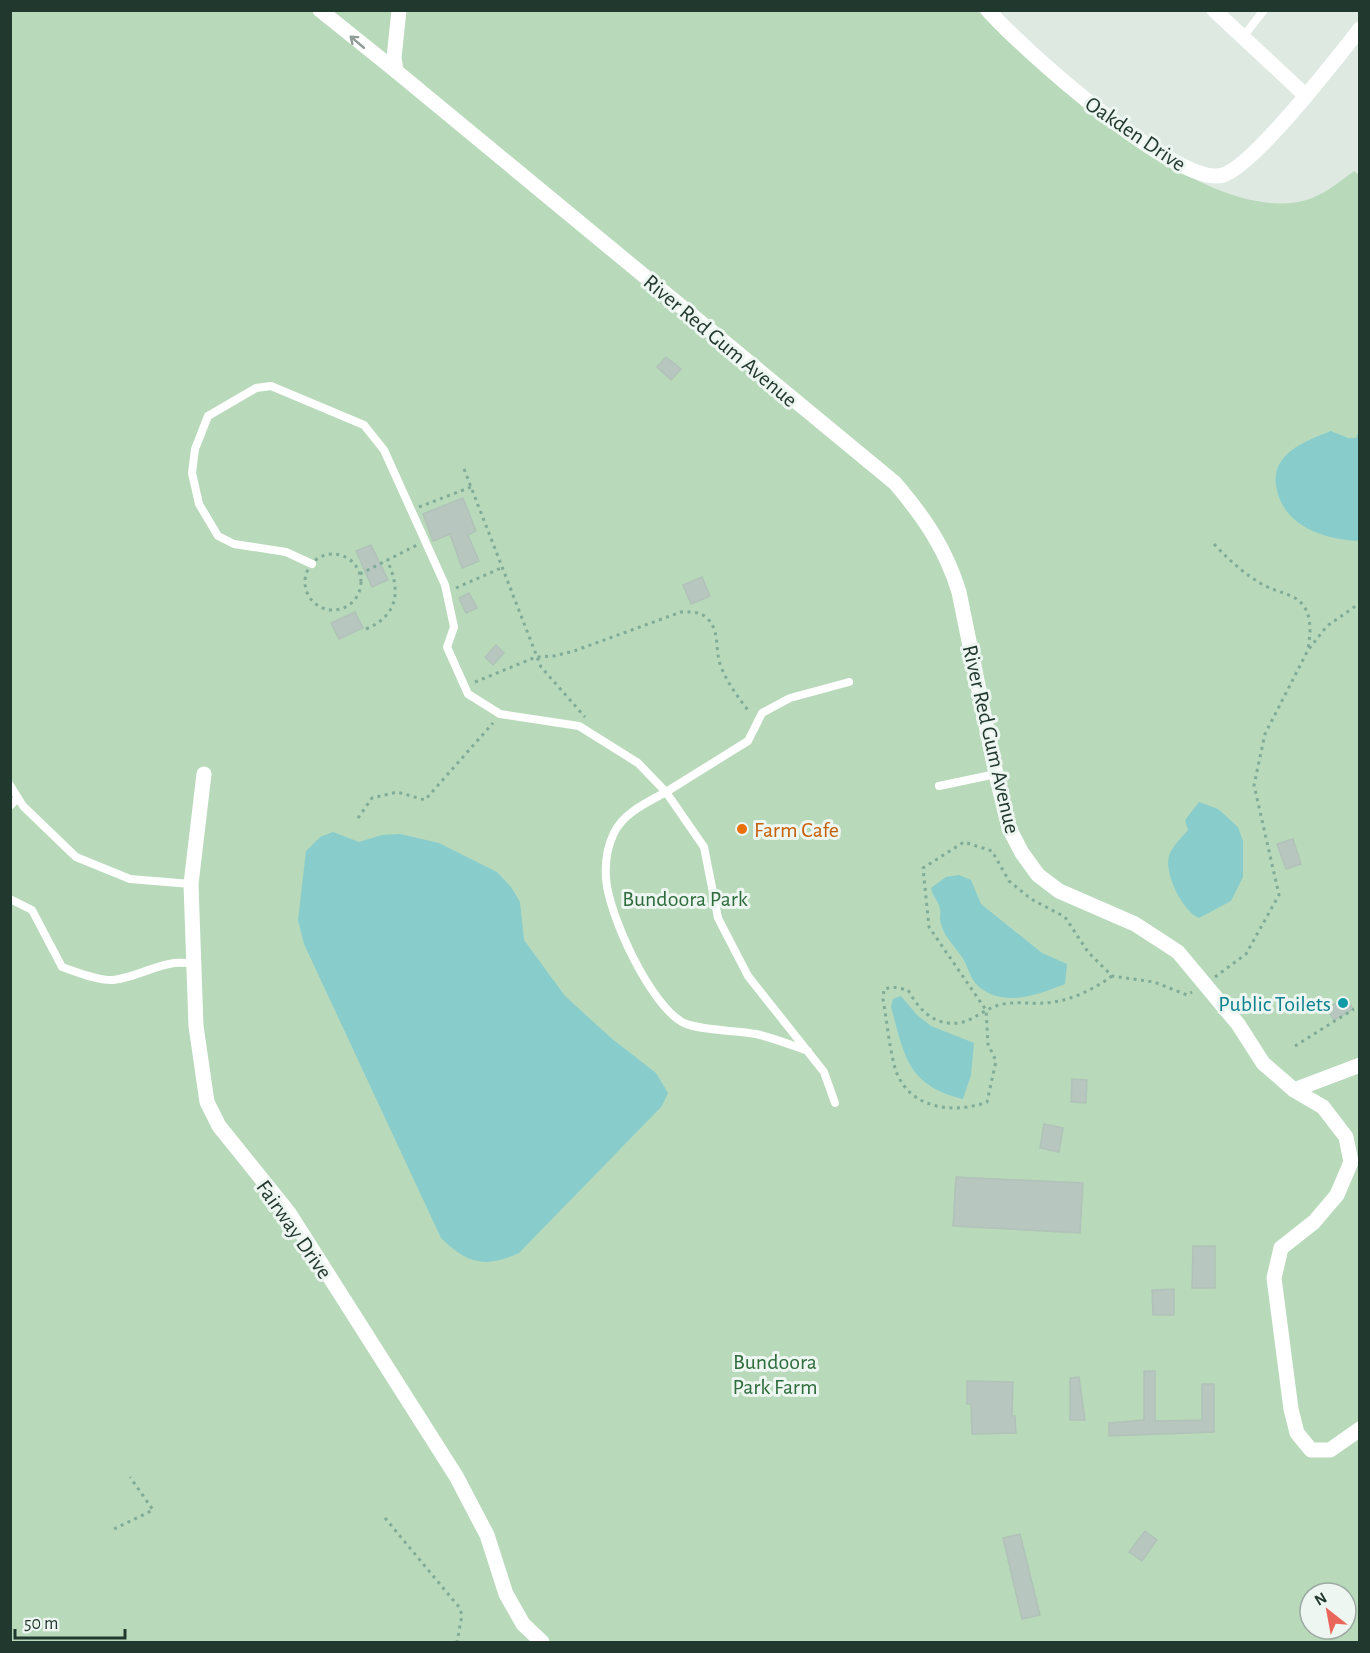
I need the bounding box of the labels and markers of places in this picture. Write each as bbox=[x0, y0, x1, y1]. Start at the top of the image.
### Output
place label: Farm Cafe bbox=[754, 819, 839, 841]
marker: Farm Cafe bbox=[735, 822, 749, 836]
place label: Public Toilets bbox=[1218, 993, 1331, 1015]
marker: Public Toilets bbox=[1336, 996, 1350, 1010]

